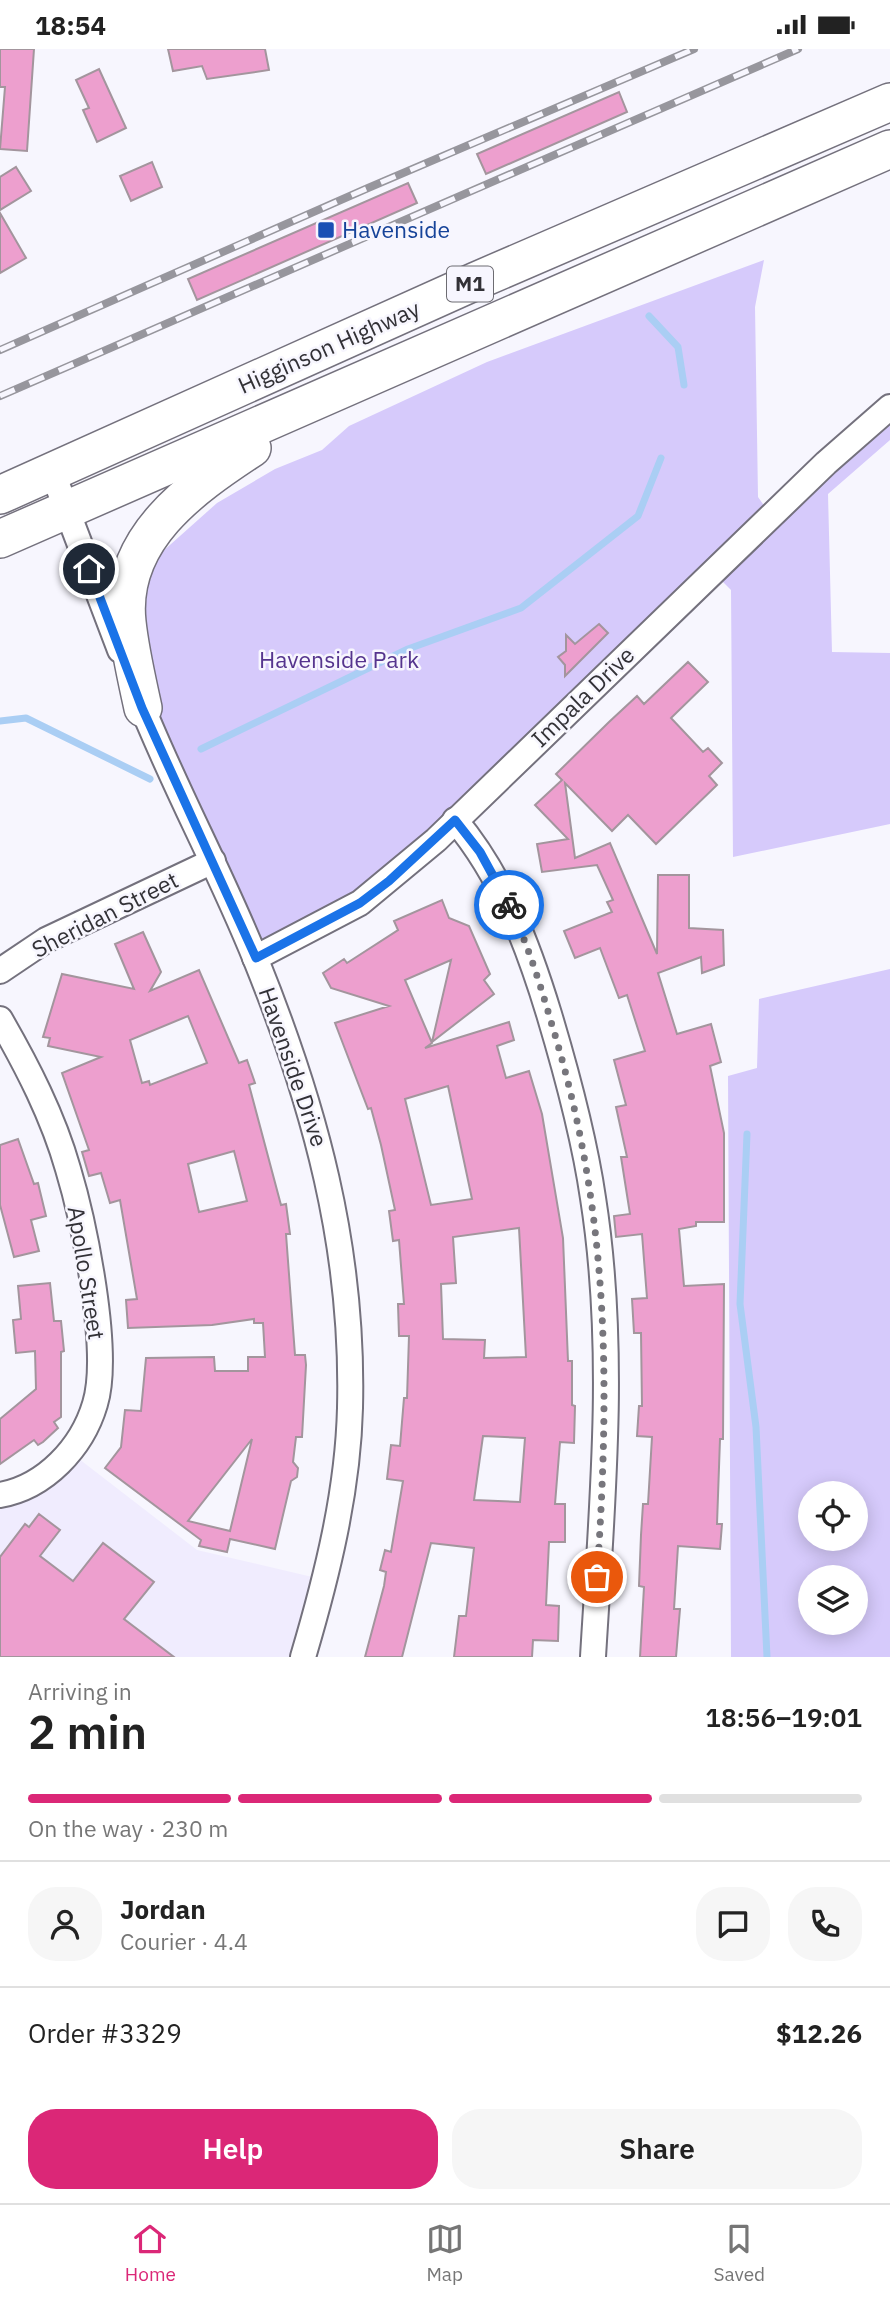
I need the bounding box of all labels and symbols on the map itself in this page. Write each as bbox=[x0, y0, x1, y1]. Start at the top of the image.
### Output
place label: Havenside bbox=[342, 214, 450, 244]
marker: Havenside bbox=[316, 220, 336, 240]
road number: M1 bbox=[447, 267, 493, 301]
street label: Higginson Highway bbox=[233, 292, 425, 400]
pin bbox=[59, 539, 119, 599]
street label: Impala Drive bbox=[524, 640, 640, 753]
park label: Havenside Park bbox=[259, 644, 419, 674]
street label: Sheridan Street bbox=[26, 864, 183, 964]
courier bbox=[474, 870, 544, 940]
street label: Havenside Drive bbox=[253, 983, 335, 1150]
street label: Apollo Street bbox=[62, 1204, 112, 1342]
pin bbox=[567, 1547, 627, 1607]

